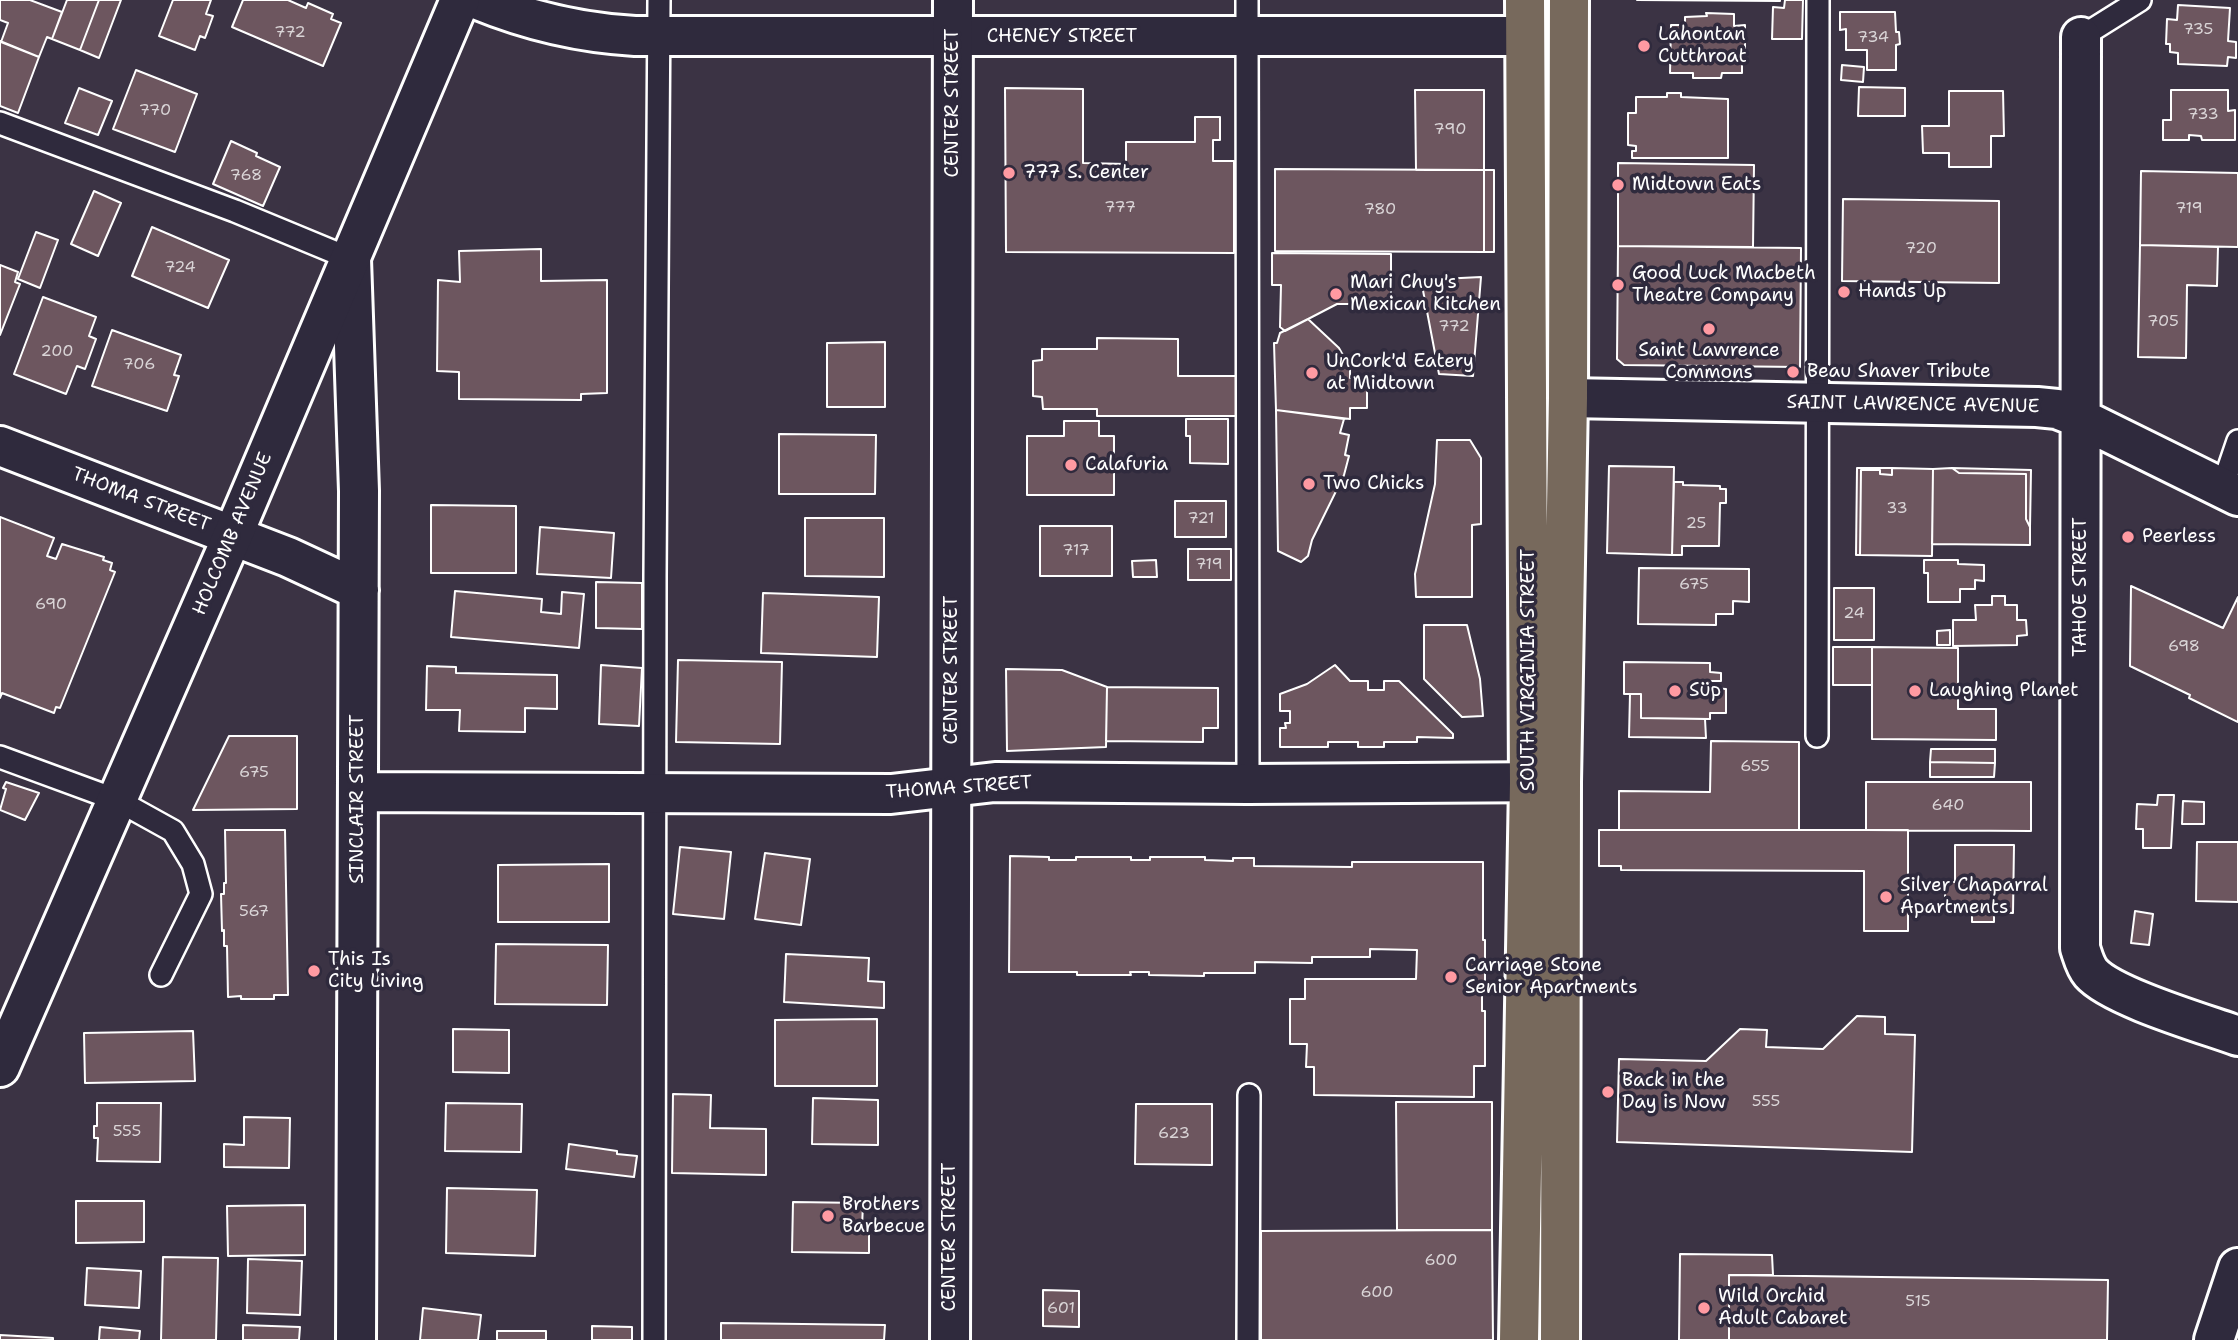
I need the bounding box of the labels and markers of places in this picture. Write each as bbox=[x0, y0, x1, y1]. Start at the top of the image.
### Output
place label: Lahontan Cutthroat bbox=[1658, 24, 1747, 68]
marker: Lahontan Cutthroat bbox=[1636, 38, 1652, 54]
place label: 777 S. Center bbox=[1023, 162, 1149, 184]
marker: 777 S. Center bbox=[1001, 165, 1017, 181]
place label: Midtown Eats bbox=[1632, 174, 1762, 196]
marker: Midtown Eats bbox=[1610, 177, 1626, 193]
place label: Good Luck Macbeth Theatre Company bbox=[1632, 263, 1816, 307]
place label: Mari Chuy's Mexican Kitchen bbox=[1350, 272, 1501, 316]
marker: Good Luck Macbeth Theatre Company bbox=[1610, 277, 1626, 293]
place label: Hands Up bbox=[1858, 281, 1946, 303]
marker: Hands Up bbox=[1836, 284, 1852, 300]
marker: Mari Chuy's Mexican Kitchen bbox=[1328, 286, 1344, 302]
marker: Saint Lawrence Commons bbox=[1701, 321, 1717, 337]
place label: Saint Lawrence Commons bbox=[1638, 340, 1780, 384]
place label: UnCork'd Eatery at Midtown bbox=[1326, 351, 1474, 395]
place label: Beau Shaver Tribute bbox=[1807, 361, 1991, 383]
marker: Beau Shaver Tribute bbox=[1785, 364, 1801, 380]
marker: UnCork'd Eatery at Midtown bbox=[1304, 365, 1320, 381]
place label: Calafuria bbox=[1085, 454, 1168, 476]
marker: Calafuria bbox=[1063, 457, 1079, 473]
place label: Two Chicks bbox=[1323, 473, 1425, 495]
marker: Two Chicks bbox=[1301, 476, 1317, 492]
place label: Peerless bbox=[2142, 526, 2216, 548]
marker: Peerless bbox=[2120, 529, 2136, 545]
place label: Süp bbox=[1689, 680, 1721, 702]
place label: Laughing Planet bbox=[1929, 680, 2079, 702]
marker: Süp bbox=[1667, 683, 1683, 699]
marker: Laughing Planet bbox=[1907, 683, 1923, 699]
place label: Silver Chaparral Apartments bbox=[1900, 875, 2048, 919]
marker: Silver Chaparral Apartments bbox=[1878, 889, 1894, 905]
place label: This Is City Living bbox=[328, 949, 424, 993]
place label: Carriage Stone Senior Apartments bbox=[1465, 955, 1638, 999]
marker: This Is City Living bbox=[306, 963, 322, 979]
marker: Carriage Stone Senior Apartments bbox=[1443, 969, 1459, 985]
place label: Back in the Day is Now bbox=[1622, 1070, 1726, 1114]
marker: Back in the Day is Now bbox=[1600, 1084, 1616, 1100]
place label: Brothers Barbecue bbox=[842, 1194, 925, 1238]
marker: Brothers Barbecue bbox=[820, 1208, 836, 1224]
place label: Wild Orchid Adult Cabaret bbox=[1718, 1286, 1848, 1330]
marker: Wild Orchid Adult Cabaret bbox=[1696, 1300, 1712, 1316]

